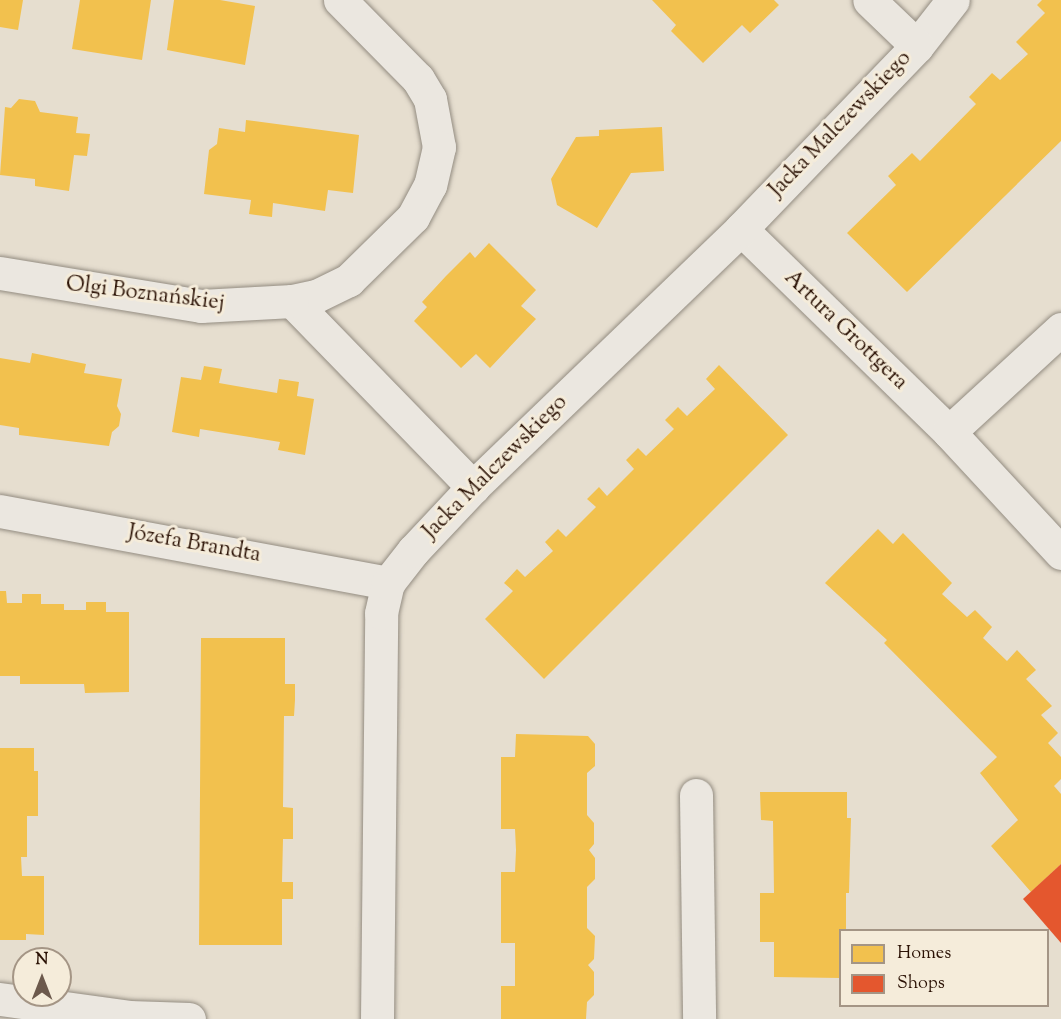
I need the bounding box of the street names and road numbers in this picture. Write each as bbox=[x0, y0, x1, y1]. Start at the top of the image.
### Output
street label: Jacka Malczewskiego bbox=[764, 46, 918, 204]
street label: Artura Grottgera bbox=[778, 265, 912, 397]
street label: Olgi Boznańskiej bbox=[64, 272, 226, 318]
street label: Jacka Malczewskiego bbox=[418, 390, 574, 546]
street label: Józefa Brandta bbox=[126, 520, 262, 570]

